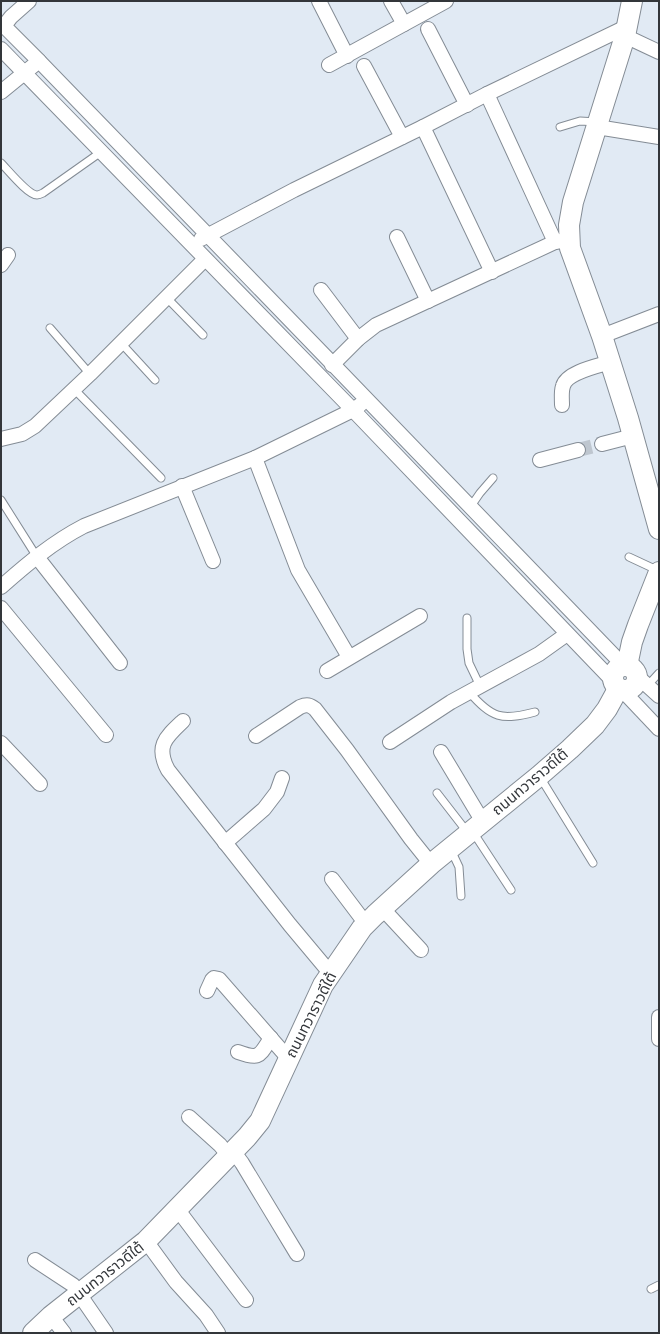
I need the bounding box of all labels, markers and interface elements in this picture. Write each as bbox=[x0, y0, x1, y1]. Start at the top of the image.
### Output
street label: ถนนทวาราวดีใต้ bbox=[489, 746, 571, 818]
street label: ถนนทวาราวดีใต้ bbox=[283, 970, 339, 1060]
street label: ถนนทวาราวดีใต้ bbox=[63, 1239, 147, 1309]

